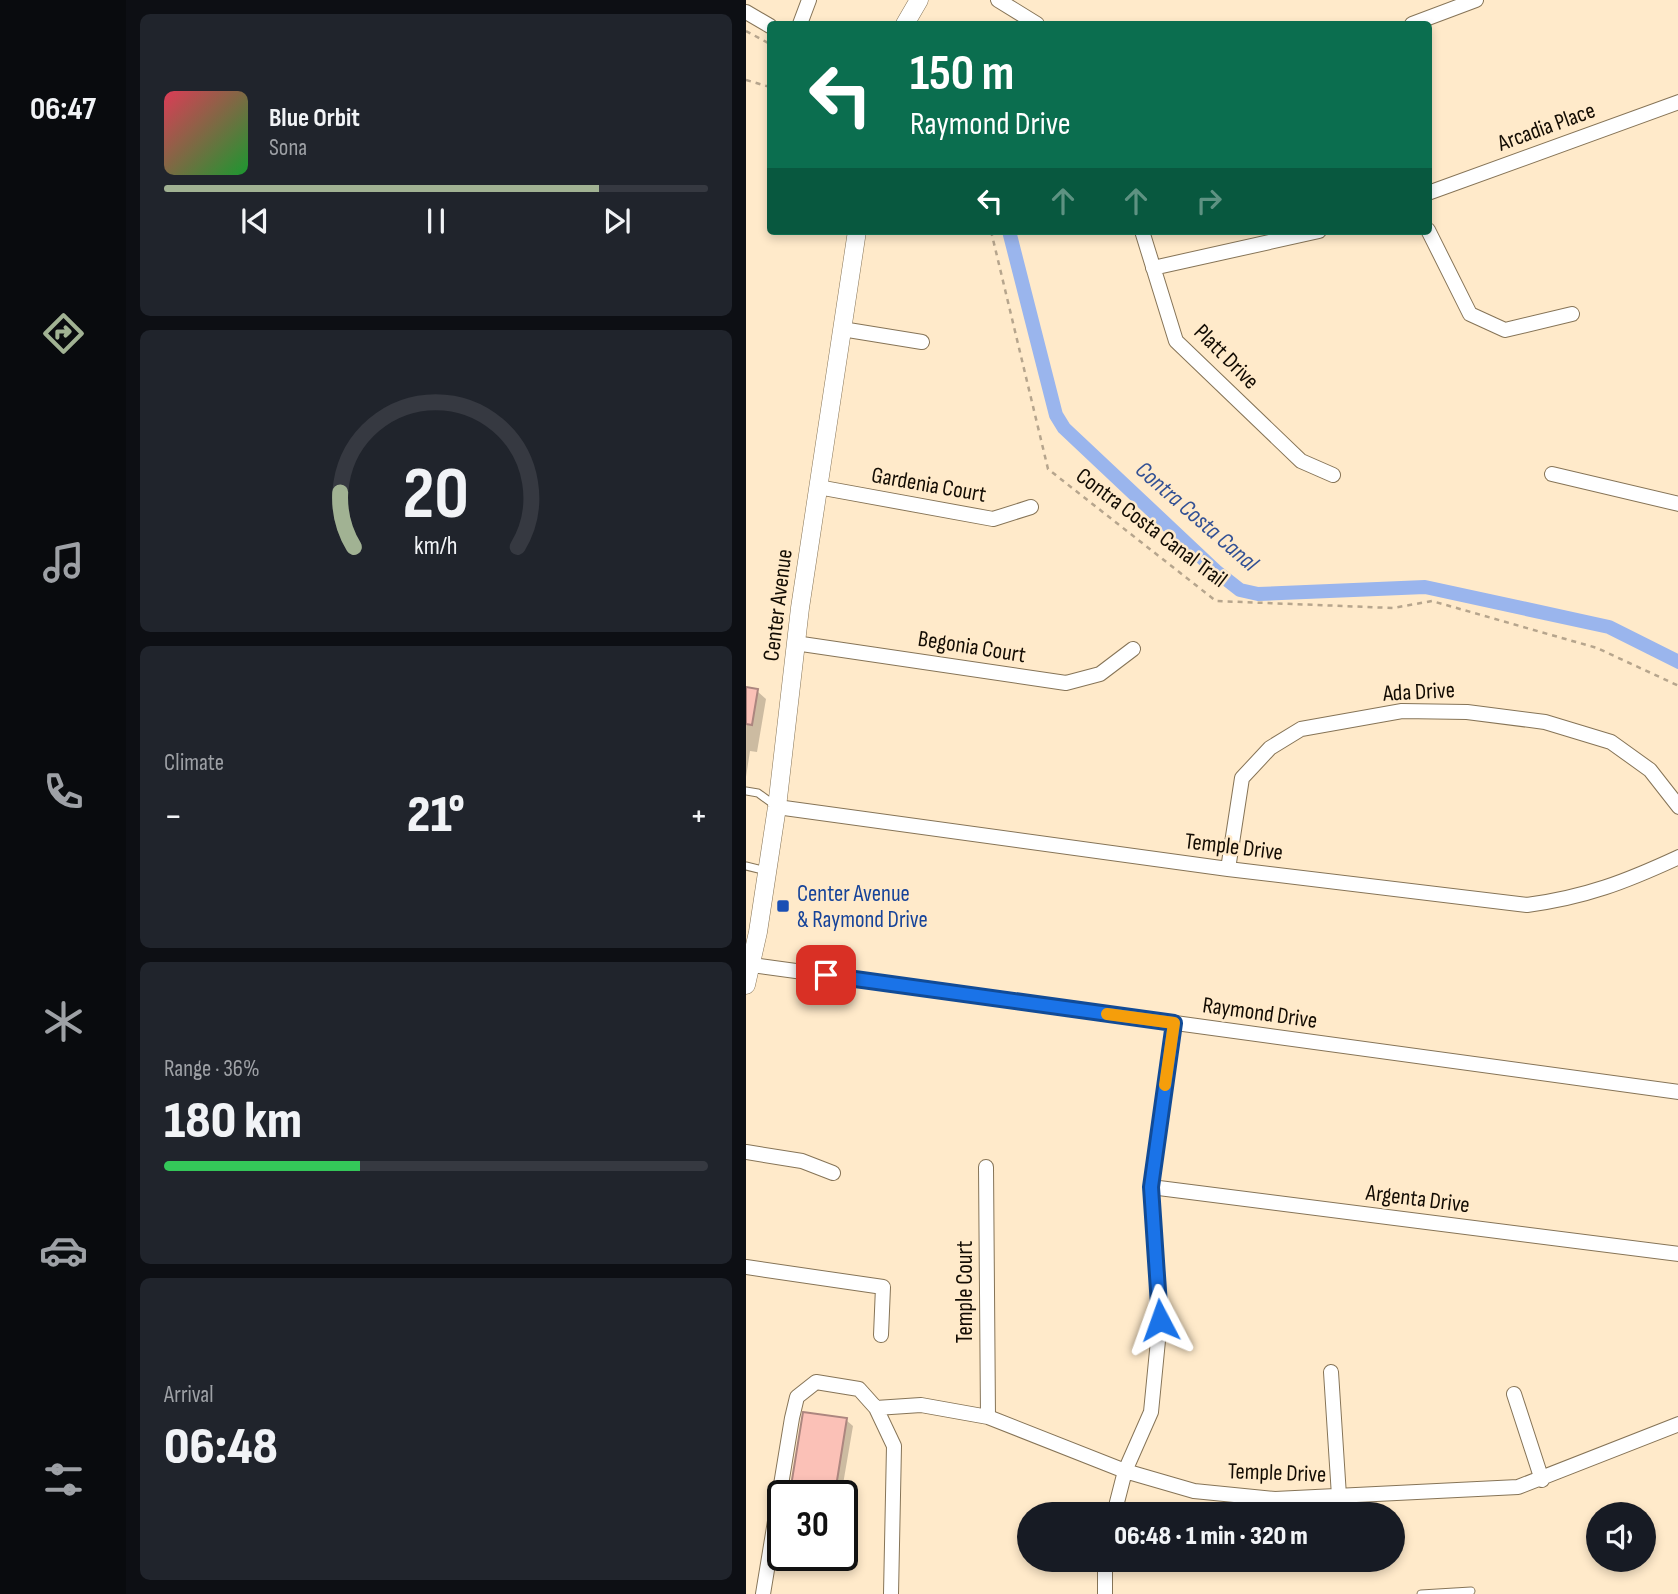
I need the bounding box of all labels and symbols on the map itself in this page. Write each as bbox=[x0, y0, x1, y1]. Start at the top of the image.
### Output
street label: Arcadia Place bbox=[1493, 96, 1599, 158]
street label: Platt Drive bbox=[1188, 318, 1265, 395]
water label: Contra Costa Canal bbox=[1129, 455, 1264, 578]
street label: Gardenia Court bbox=[869, 461, 988, 509]
street label: Contra Costa Canal Trail bbox=[1070, 462, 1232, 594]
street label: Center Avenue bbox=[757, 547, 799, 663]
street label: Begonia Court bbox=[916, 625, 1028, 669]
street label: Ada Drive bbox=[1381, 676, 1456, 708]
street label: Temple Drive bbox=[1183, 827, 1285, 867]
place label: Center Avenue & Raymond Drive bbox=[797, 880, 928, 934]
marker: Center Avenue & Raymond Drive bbox=[775, 898, 791, 914]
pin bbox=[796, 945, 856, 1005]
street label: Raymond Drive bbox=[1201, 991, 1319, 1035]
street label: Argenta Drive bbox=[1363, 1179, 1471, 1219]
street label: Temple Court bbox=[951, 1241, 979, 1343]
position arrow bbox=[1123, 1283, 1197, 1357]
street label: Temple Drive bbox=[1227, 1457, 1327, 1489]
speed limit sign: 30 bbox=[767, 1480, 858, 1571]

